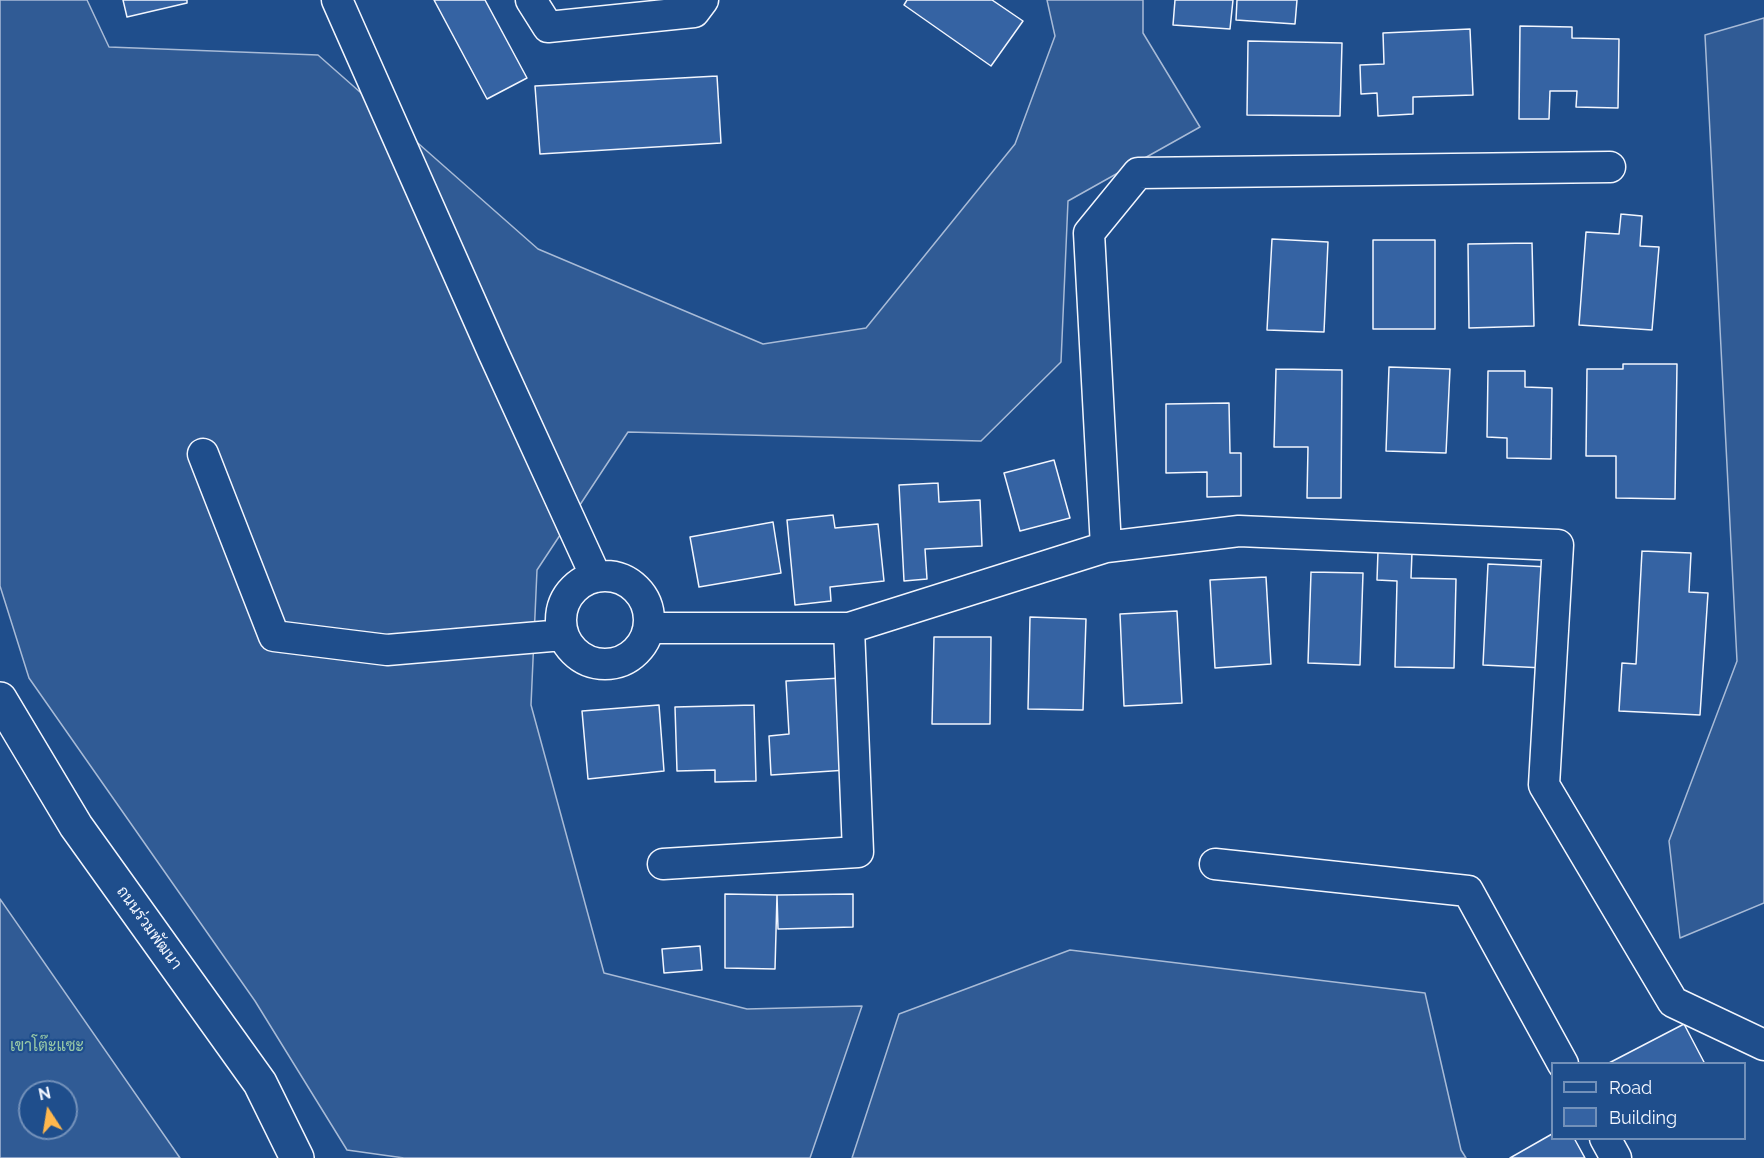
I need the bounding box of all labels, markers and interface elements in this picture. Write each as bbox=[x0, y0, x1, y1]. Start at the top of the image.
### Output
street label: ถนนร่วมพัฒนา bbox=[112, 883, 186, 973]
park label: เขาโต๊ะแซะ bbox=[10, 1036, 84, 1056]
legend bbox=[1551, 1062, 1746, 1140]
text: Road bbox=[1609, 1077, 1652, 1098]
north arrow bbox=[18, 1080, 78, 1140]
text: N bbox=[37, 1083, 53, 1104]
text: Building bbox=[1609, 1107, 1677, 1128]

